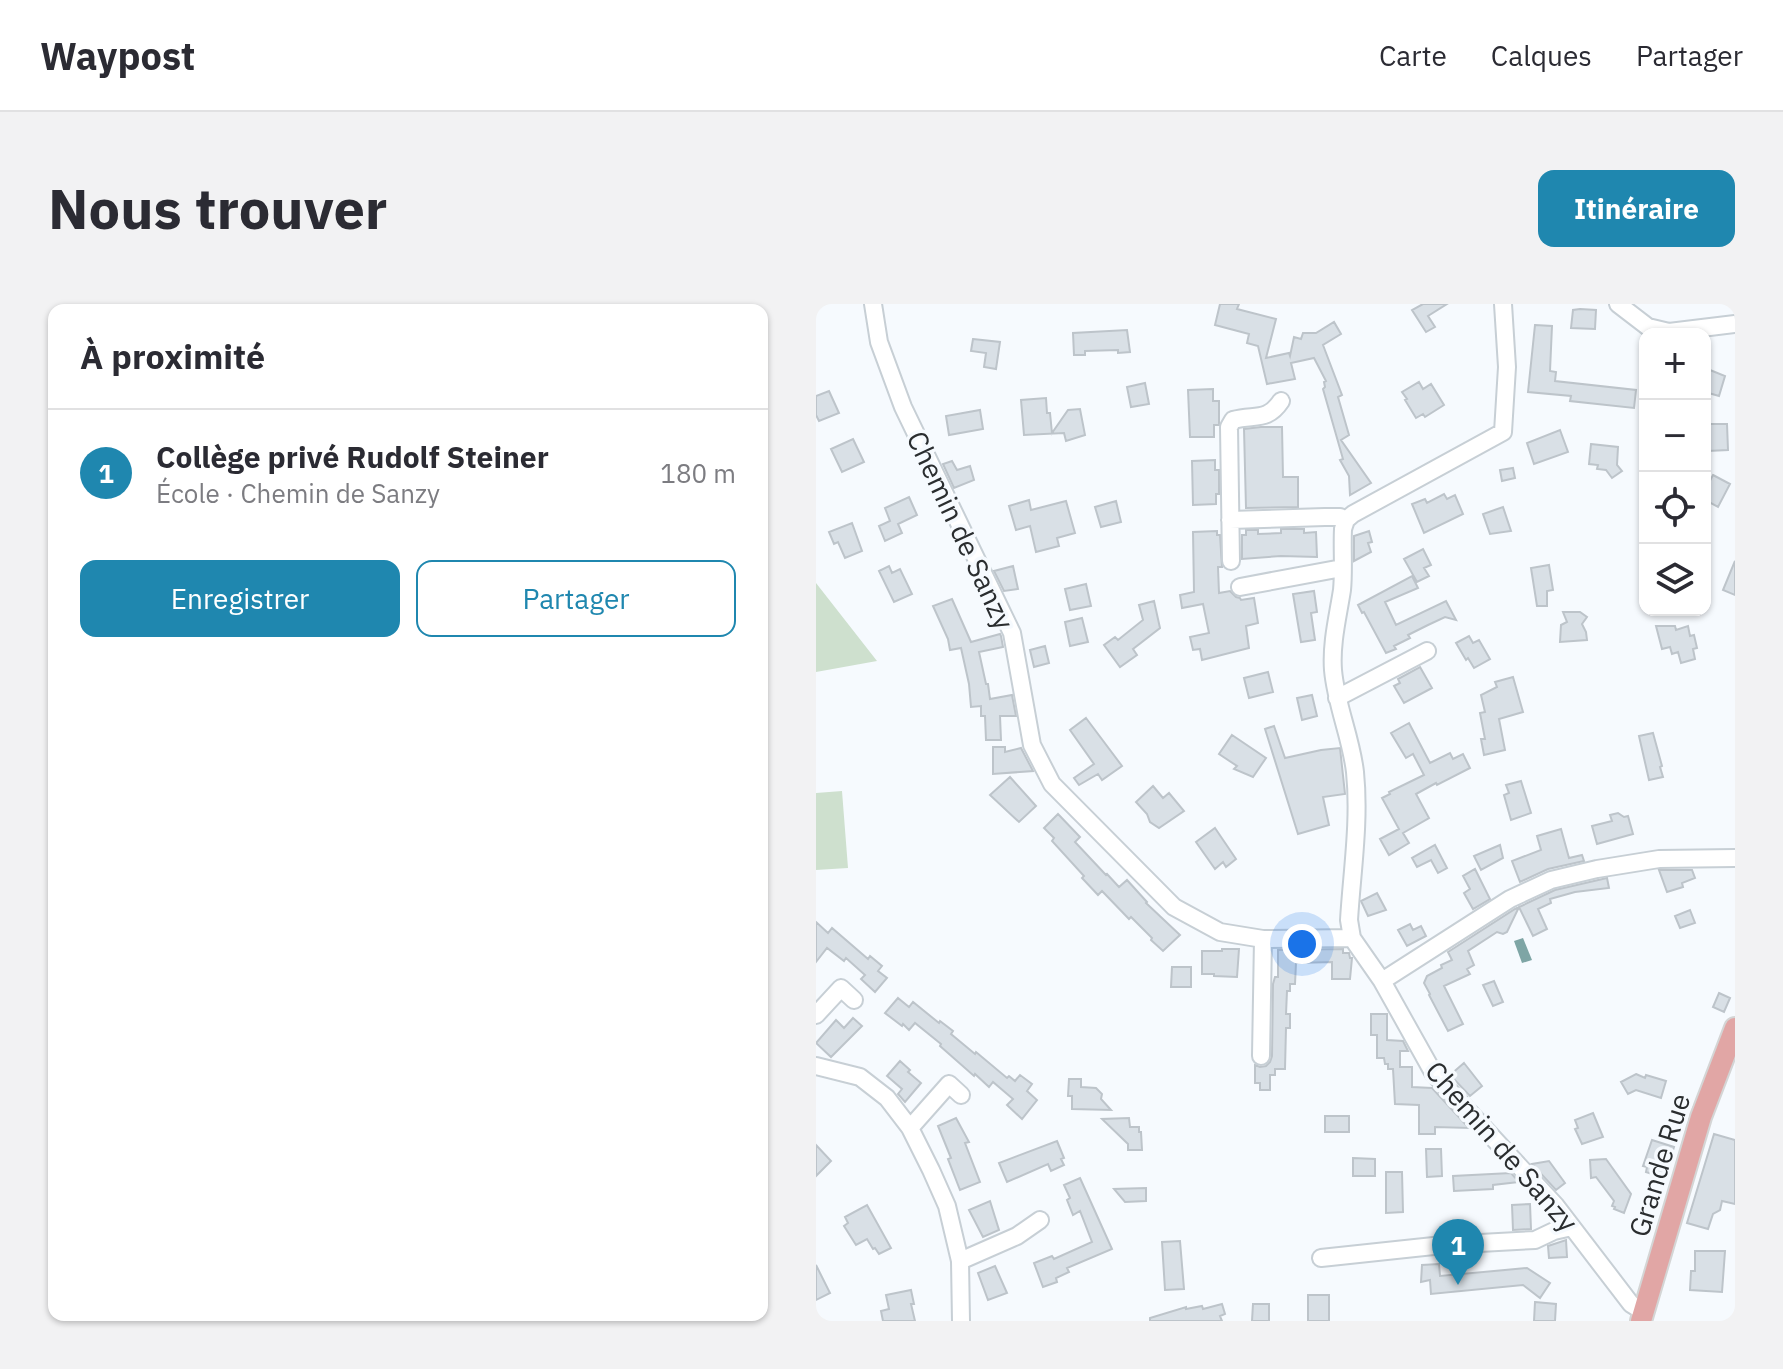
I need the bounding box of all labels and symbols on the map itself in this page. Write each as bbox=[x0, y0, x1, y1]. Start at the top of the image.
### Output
street label: Chemin de Sanzy bbox=[899, 425, 1023, 635]
your location bbox=[1282, 924, 1322, 964]
street label: Chemin de Sanzy bbox=[1418, 1053, 1586, 1239]
street label: Grande Rue bbox=[1620, 1089, 1698, 1241]
pin: 1 bbox=[1432, 1219, 1484, 1285]

